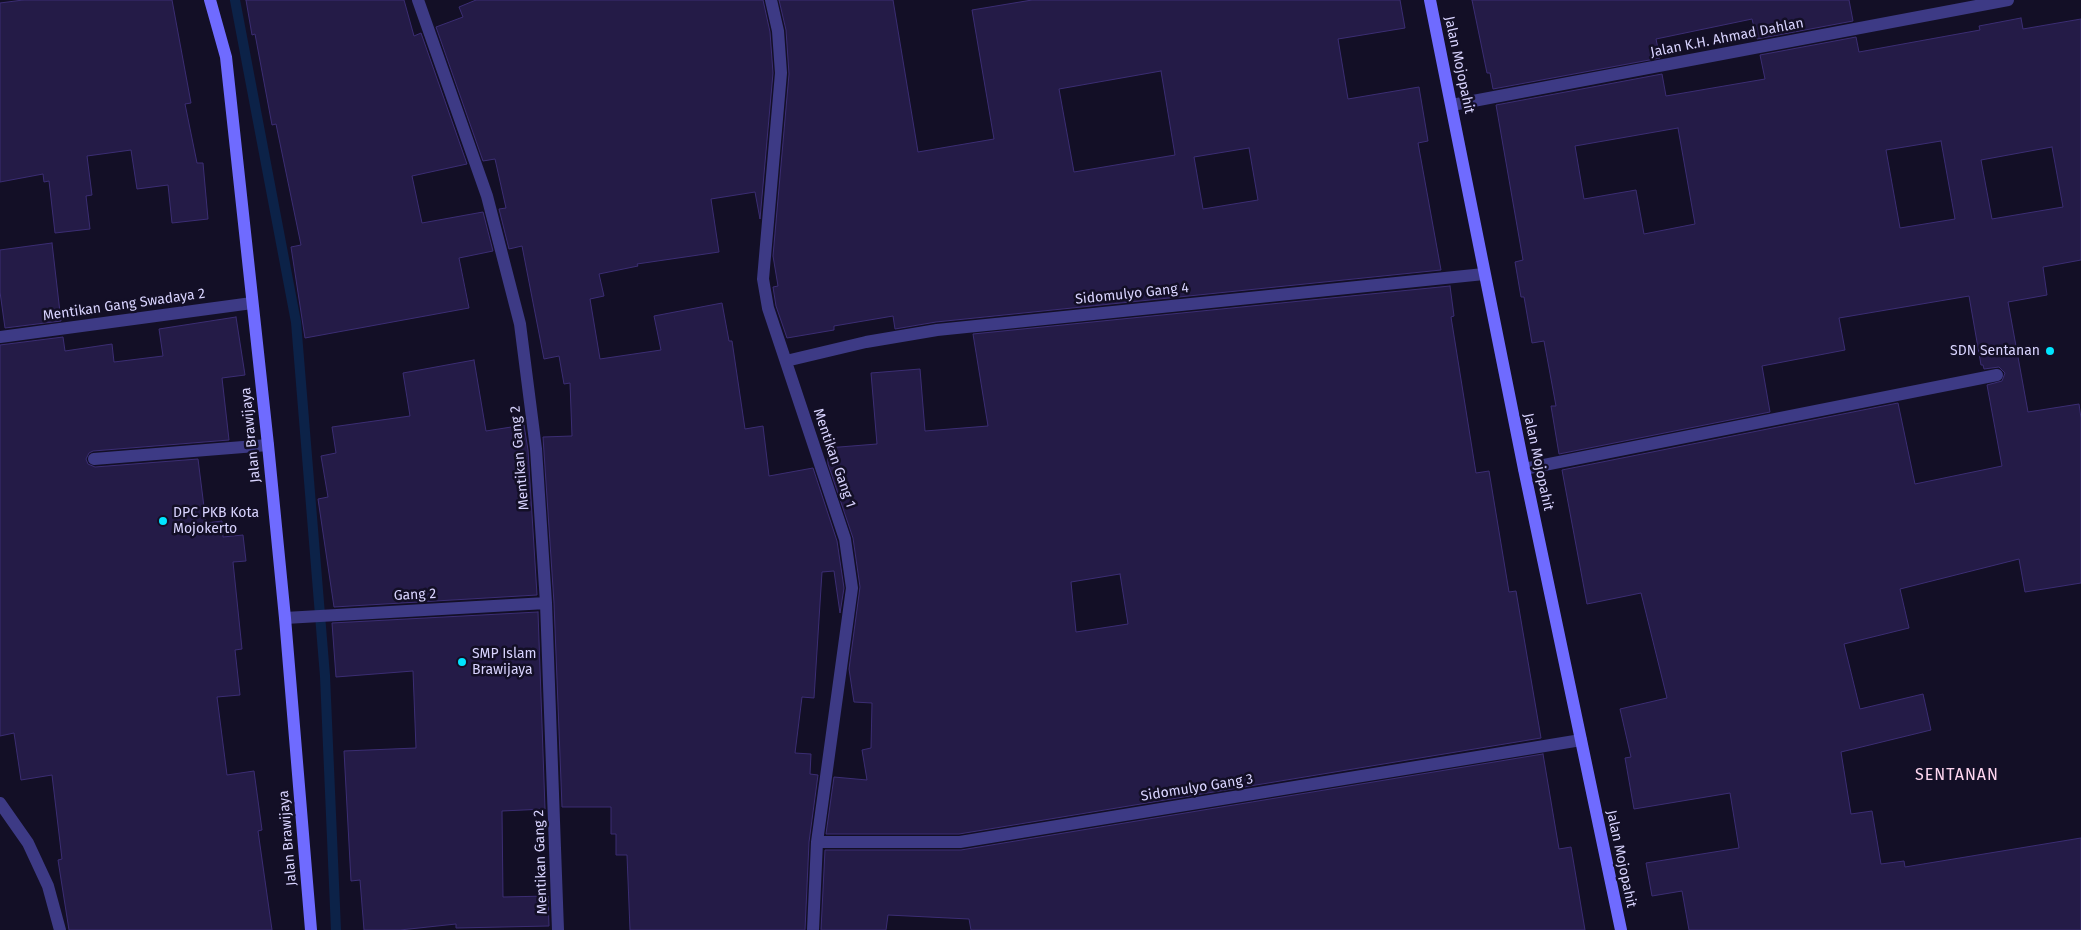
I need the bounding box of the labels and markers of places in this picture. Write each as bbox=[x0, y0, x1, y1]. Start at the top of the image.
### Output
place label: SDN Sentanan bbox=[1950, 343, 2040, 359]
marker: SDN Sentanan bbox=[2044, 345, 2056, 357]
place label: DPC PKB Kota Mojokerto bbox=[173, 505, 259, 538]
marker: DPC PKB Kota Mojokerto bbox=[157, 515, 169, 527]
place label: SMP Islam Brawijaya bbox=[472, 646, 537, 679]
marker: SMP Islam Brawijaya bbox=[456, 656, 468, 668]

